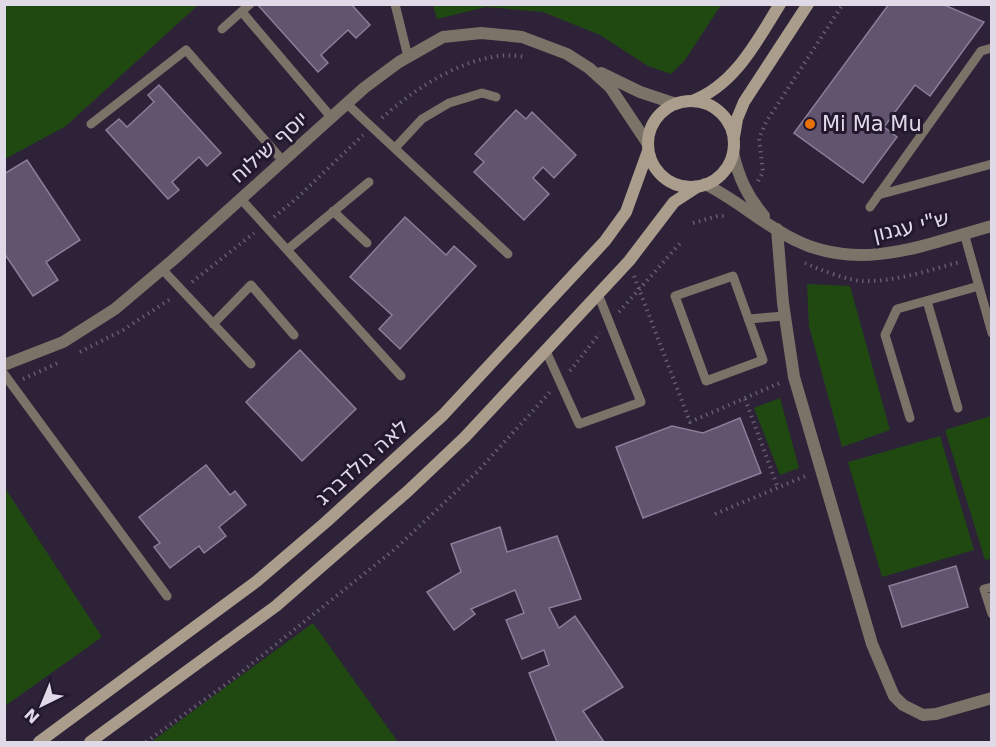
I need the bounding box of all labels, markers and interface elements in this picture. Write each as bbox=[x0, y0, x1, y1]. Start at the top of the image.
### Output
street label: יוסף שילוח bbox=[226, 106, 312, 188]
place label: Mi Ma Mu bbox=[822, 112, 922, 136]
marker: Mi Ma Mu bbox=[803, 117, 817, 131]
street label: ש"י עגנון bbox=[871, 206, 951, 246]
street label: לאה גולדברג bbox=[311, 414, 413, 510]
north arrow bbox=[12, 675, 72, 735]
text: N bbox=[21, 704, 43, 727]

